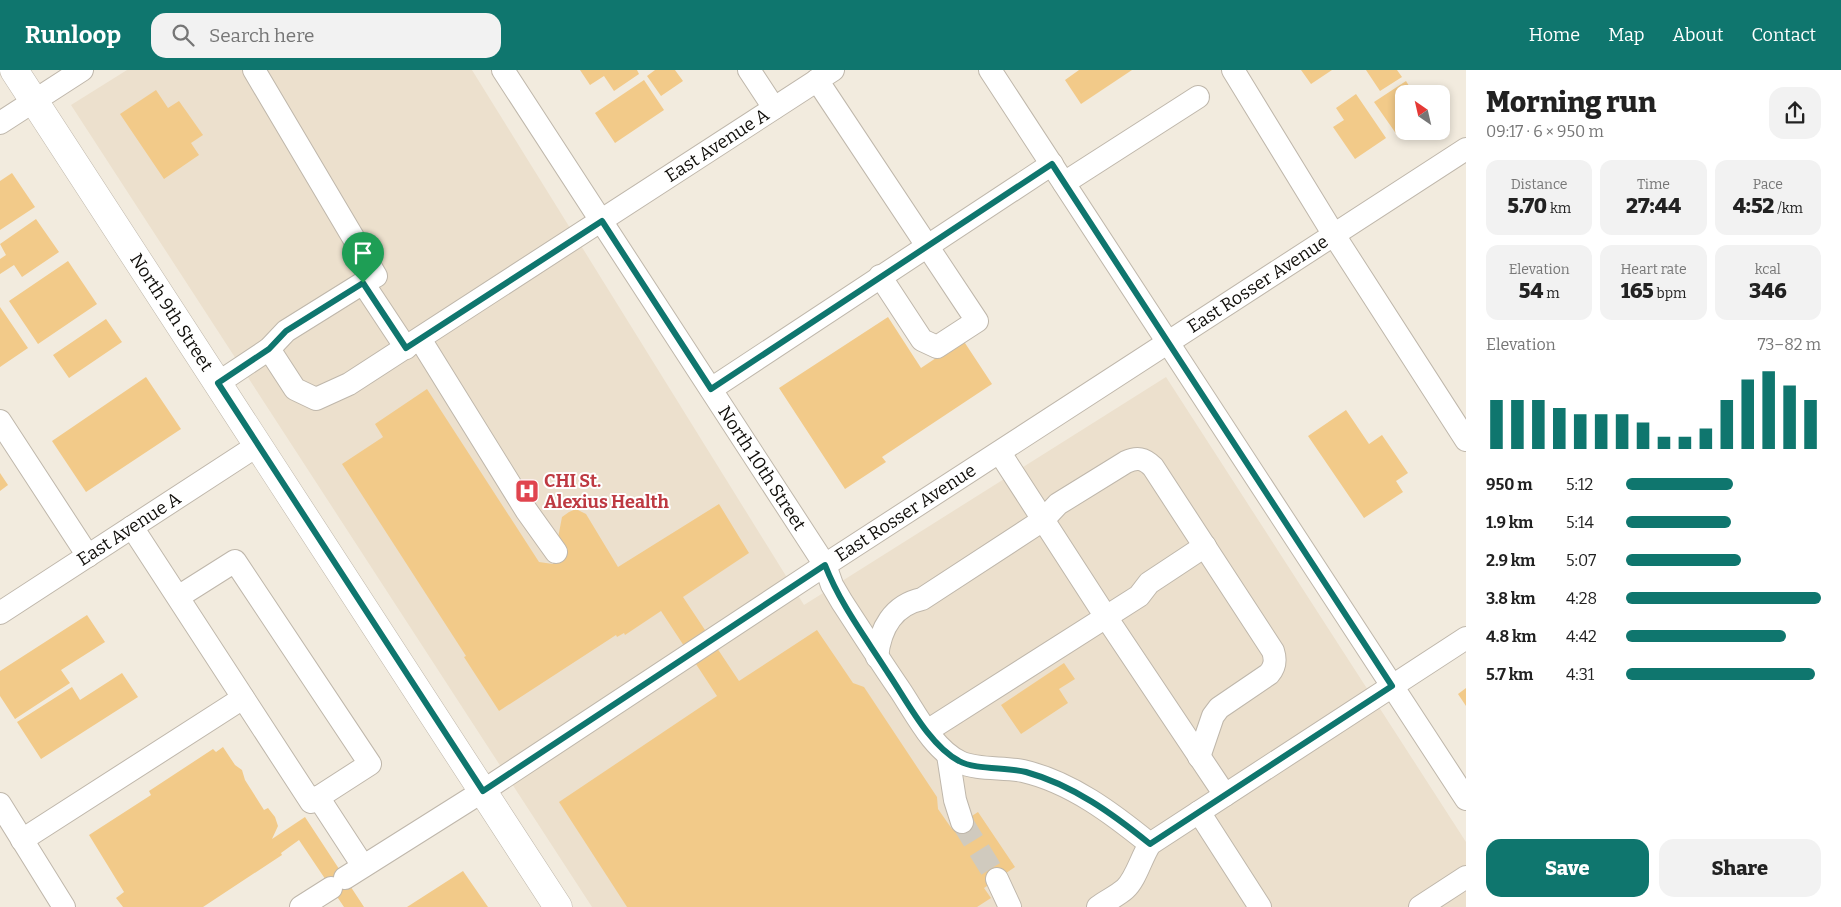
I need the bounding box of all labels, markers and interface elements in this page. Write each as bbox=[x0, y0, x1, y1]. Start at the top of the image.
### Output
search box bbox=[151, 13, 501, 58]
text: Runloop bbox=[25, 21, 121, 49]
icon: search bbox=[169, 21, 197, 49]
text: Search here bbox=[209, 24, 315, 47]
text: Home bbox=[1529, 24, 1580, 46]
text: Map bbox=[1608, 24, 1644, 46]
text: About bbox=[1672, 24, 1723, 46]
text: Contact bbox=[1751, 24, 1816, 46]
north arrow bbox=[1395, 85, 1450, 140]
map controls bbox=[1395, 85, 1450, 140]
text: Morning run bbox=[1486, 86, 1656, 119]
button: share bbox=[1769, 87, 1821, 139]
street label: East Avenue A bbox=[661, 103, 773, 187]
text: 09:17 · 6 × 950 m bbox=[1486, 122, 1604, 141]
text: Distance bbox=[1511, 176, 1568, 193]
text: Time bbox=[1637, 176, 1670, 193]
text: Pace bbox=[1753, 176, 1783, 193]
text: 5.70 bbox=[1507, 193, 1547, 219]
text: 27:44 bbox=[1626, 193, 1681, 219]
text: 4:52 bbox=[1733, 193, 1774, 219]
text: km bbox=[1547, 200, 1571, 217]
text: /km bbox=[1774, 200, 1803, 217]
street label: East Rosser Avenue bbox=[1183, 230, 1332, 338]
pin bbox=[342, 232, 384, 283]
icon: arrive bbox=[349, 239, 377, 267]
street label: North 9th Street bbox=[125, 249, 218, 376]
text: Elevation bbox=[1509, 261, 1570, 278]
text: Heart rate bbox=[1620, 261, 1687, 278]
text: kcal bbox=[1755, 261, 1781, 278]
text: 54 bbox=[1519, 278, 1543, 304]
text: 165 bbox=[1621, 278, 1654, 304]
text: 346 bbox=[1749, 278, 1787, 304]
text: m bbox=[1543, 285, 1560, 302]
text: bpm bbox=[1654, 285, 1686, 302]
text: Elevation bbox=[1486, 335, 1556, 354]
text: 73–82 m bbox=[1757, 335, 1821, 354]
street label: North 10th Street bbox=[713, 402, 811, 535]
street label: East Rosser Avenue bbox=[831, 459, 980, 566]
place label: CHI St. Alexius Health bbox=[544, 470, 670, 513]
text: 950 m bbox=[1486, 475, 1533, 494]
text: 5:12 bbox=[1566, 475, 1593, 494]
hospital icon: CHI St. Alexius Health bbox=[514, 478, 540, 504]
street label: East Avenue A bbox=[73, 487, 185, 571]
text: 1.9 km bbox=[1486, 513, 1533, 532]
text: 5:14 bbox=[1566, 513, 1594, 532]
text: 2.9 km bbox=[1486, 551, 1535, 570]
text: 5:07 bbox=[1566, 551, 1596, 570]
text: 3.8 km bbox=[1486, 589, 1535, 608]
text: 4:28 bbox=[1566, 589, 1597, 608]
text: 4.8 km bbox=[1486, 627, 1537, 646]
text: 4:42 bbox=[1566, 627, 1597, 646]
text: 5.7 km bbox=[1486, 665, 1533, 684]
text: 4:31 bbox=[1566, 665, 1594, 684]
button: Save bbox=[1486, 839, 1649, 897]
button: Share bbox=[1659, 839, 1821, 897]

